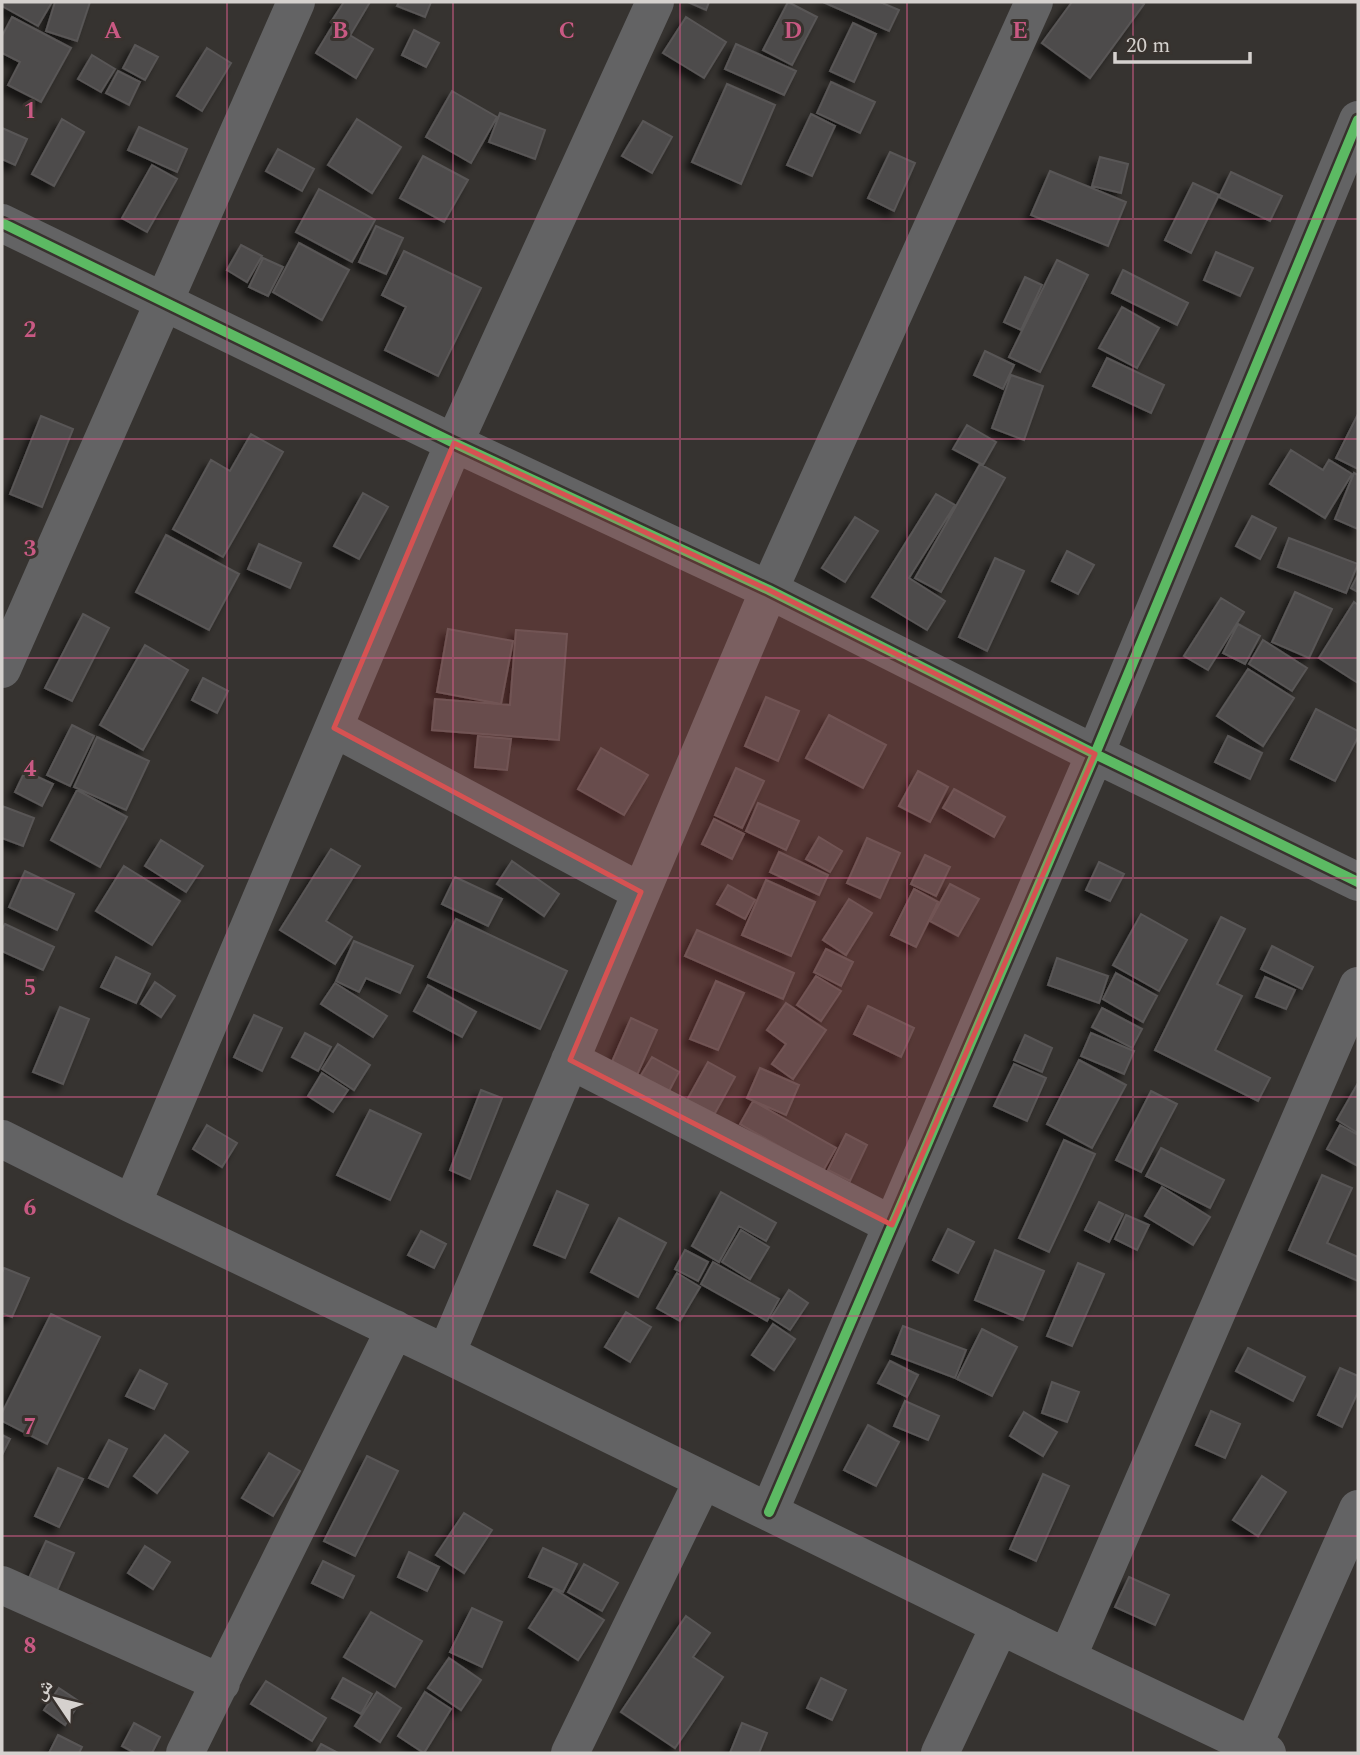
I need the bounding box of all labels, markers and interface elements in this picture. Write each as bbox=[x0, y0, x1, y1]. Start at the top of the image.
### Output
text: A bbox=[104, 14, 122, 49]
text: B bbox=[332, 14, 348, 49]
text: C bbox=[559, 14, 575, 49]
text: D bbox=[784, 14, 802, 49]
text: E bbox=[1012, 14, 1028, 49]
scale bar bbox=[1115, 21, 1250, 65]
text: 20 m bbox=[1126, 30, 1170, 62]
text: 1 bbox=[24, 94, 36, 129]
text: 2 bbox=[24, 313, 37, 348]
text: 3 bbox=[24, 532, 37, 567]
text: 4 bbox=[24, 752, 37, 787]
text: 5 bbox=[24, 971, 36, 1006]
text: 6 bbox=[24, 1191, 37, 1226]
text: 7 bbox=[24, 1410, 36, 1445]
text: 8 bbox=[24, 1629, 36, 1664]
north arrow bbox=[21, 1664, 91, 1734]
text: ش bbox=[26, 1674, 61, 1707]

